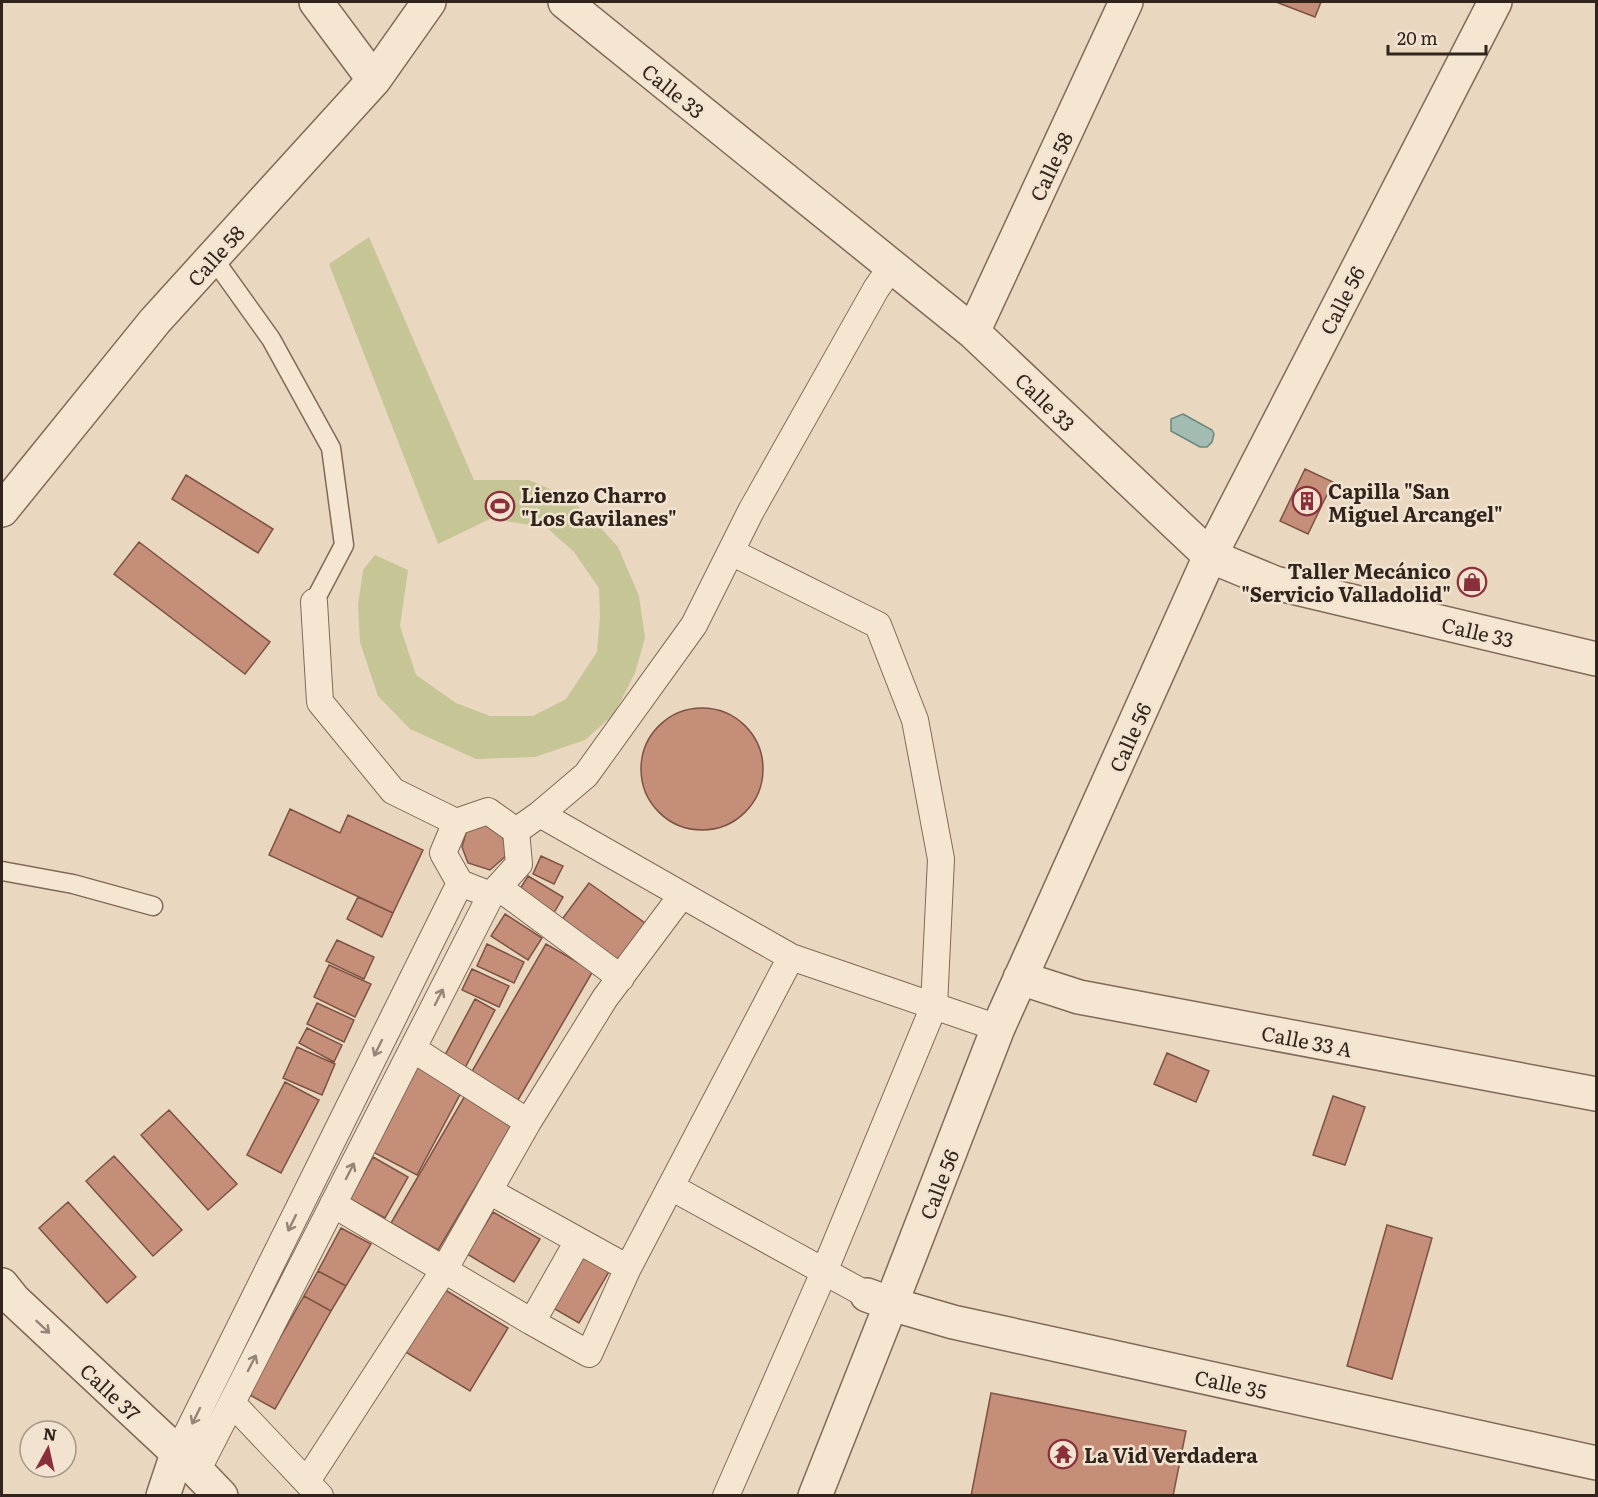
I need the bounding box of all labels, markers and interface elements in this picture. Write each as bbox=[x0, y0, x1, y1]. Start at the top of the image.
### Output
scale bar bbox=[1388, 18, 1486, 56]
text: 20 m bbox=[1397, 24, 1438, 51]
street label: Calle 33 bbox=[636, 55, 712, 125]
street label: Calle 58 bbox=[1021, 126, 1079, 206]
street label: Calle 58 bbox=[179, 218, 251, 292]
street label: Calle 56 bbox=[1311, 260, 1371, 339]
street label: Calle 33 bbox=[1009, 365, 1083, 437]
place label: Capilla "San Miguel Arcangel" bbox=[1328, 475, 1503, 528]
place label: Lienzo Charro "Los Gavilanes" bbox=[521, 479, 677, 532]
building icon: Capilla "San Miguel Arcangel" bbox=[1291, 485, 1323, 517]
sports icon: Lienzo Charro "Los Gavilanes" bbox=[484, 490, 516, 522]
place label: Taller Mecánico "Servicio Valladolid" bbox=[1241, 555, 1451, 608]
shop icon: Taller Mecánico "Servicio Valladolid" bbox=[1456, 566, 1488, 598]
street label: Calle 33 bbox=[1439, 608, 1517, 654]
street label: Calle 56 bbox=[1100, 697, 1158, 776]
one-way arrow bbox=[433, 989, 445, 1006]
street label: Calle 33 A bbox=[1259, 1017, 1355, 1064]
one-way arrow bbox=[372, 1038, 384, 1056]
street label: Calle 56 bbox=[911, 1144, 965, 1223]
one-way arrow bbox=[345, 1162, 357, 1180]
one-way arrow bbox=[285, 1213, 297, 1231]
one-way arrow bbox=[35, 1320, 50, 1334]
one-way arrow bbox=[247, 1354, 259, 1372]
street label: Calle 37 bbox=[74, 1355, 148, 1427]
street label: Calle 35 bbox=[1192, 1361, 1270, 1405]
one-way arrow bbox=[190, 1407, 201, 1425]
north arrow bbox=[18, 1419, 78, 1479]
text: N bbox=[42, 1420, 59, 1446]
temple icon: La Vid Verdadera bbox=[1047, 1438, 1079, 1470]
place label: La Vid Verdadera bbox=[1084, 1439, 1258, 1469]

